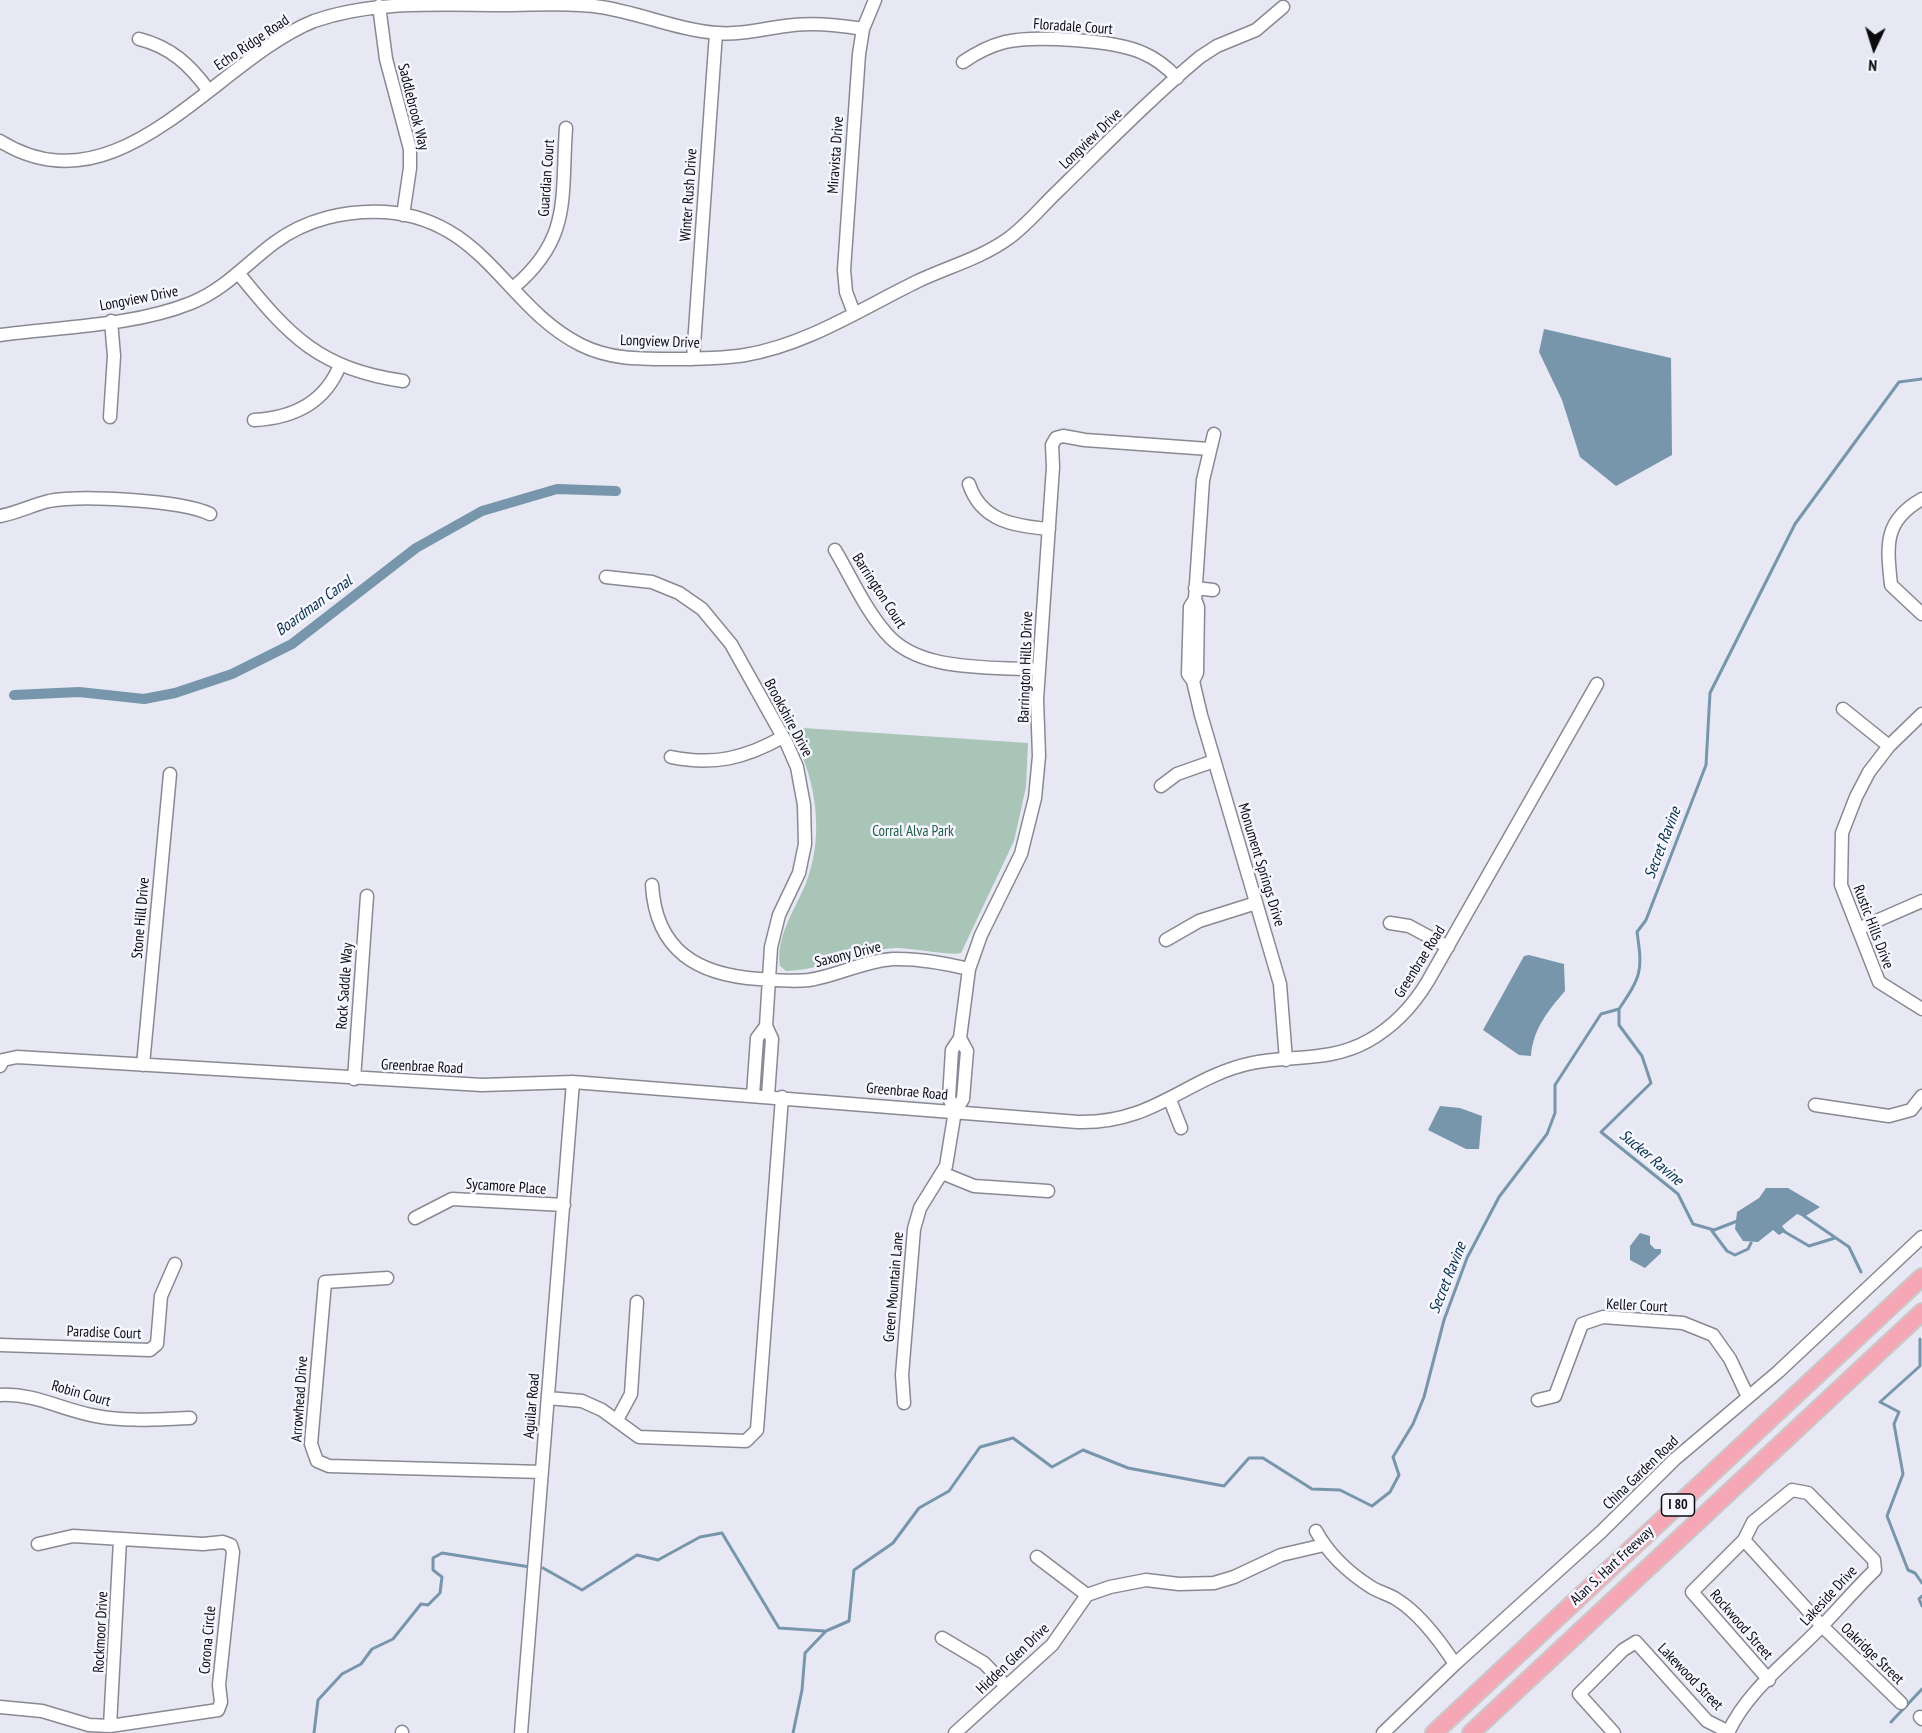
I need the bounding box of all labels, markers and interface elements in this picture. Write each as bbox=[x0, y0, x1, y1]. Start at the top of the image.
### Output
street label: Echo Ridge Road bbox=[211, 11, 293, 75]
street label: Floradale Court bbox=[1033, 15, 1113, 39]
north arrow bbox=[1844, 18, 1904, 78]
text: N bbox=[1868, 56, 1878, 76]
street label: Saddlebrook Way bbox=[394, 62, 432, 152]
street label: Longview Drive bbox=[1056, 105, 1126, 173]
street label: Miravista Drive bbox=[824, 116, 848, 194]
street label: Guardian Court bbox=[535, 139, 559, 217]
street label: Winter Rush Drive bbox=[677, 148, 701, 242]
street label: Longview Drive bbox=[98, 283, 180, 315]
street label: Longview Drive bbox=[620, 332, 700, 352]
street label: Barrington Court bbox=[848, 550, 910, 632]
water label: Boardman Canal bbox=[272, 572, 356, 640]
street label: Barrington Hills Drive bbox=[1015, 611, 1037, 723]
street label: Brookshire Drive bbox=[760, 676, 816, 760]
street label: Monument Springs Drive bbox=[1234, 801, 1288, 929]
water label: Secret Ravine bbox=[1641, 804, 1685, 882]
park label: Corral Alva Park bbox=[872, 823, 954, 841]
street label: Stone Hill Drive bbox=[128, 877, 154, 959]
street label: Rustic Hills Drive bbox=[1849, 882, 1897, 972]
street label: Greenbrae Road bbox=[1391, 922, 1449, 1002]
street label: Saxony Drive bbox=[813, 938, 883, 972]
street label: Rock Saddle Way bbox=[333, 942, 357, 1030]
street label: Greenbrae Road bbox=[381, 1056, 463, 1078]
street label: Greenbrae Road bbox=[865, 1079, 949, 1105]
water label: Sucker Ravine bbox=[1615, 1126, 1687, 1190]
street label: Sycamore Place bbox=[465, 1175, 547, 1199]
street label: Green Mountain Lane bbox=[880, 1231, 908, 1343]
water label: Secret Ravine bbox=[1425, 1240, 1471, 1316]
street label: Keller Court bbox=[1606, 1295, 1668, 1317]
street label: Paradise Court bbox=[66, 1323, 142, 1343]
street label: Arrowhead Drive bbox=[288, 1355, 312, 1443]
street label: Aguilar Road bbox=[520, 1373, 544, 1439]
street label: Robin Court bbox=[49, 1377, 113, 1411]
street label: China Garden Road bbox=[1599, 1432, 1683, 1514]
road number: I 80 bbox=[1662, 1494, 1694, 1516]
street label: Alan S. Hart Freeway bbox=[1567, 1523, 1657, 1609]
street label: Lakeside Drive bbox=[1797, 1562, 1861, 1630]
street label: Rockwood Street bbox=[1706, 1586, 1776, 1664]
street label: Rockmoor Drive bbox=[90, 1591, 112, 1673]
street label: Corona Circle bbox=[196, 1605, 220, 1675]
street label: Oakridge Street bbox=[1837, 1619, 1907, 1689]
street label: Hidden Glen Drive bbox=[973, 1620, 1053, 1698]
street label: Lakewood Street bbox=[1654, 1640, 1726, 1714]

